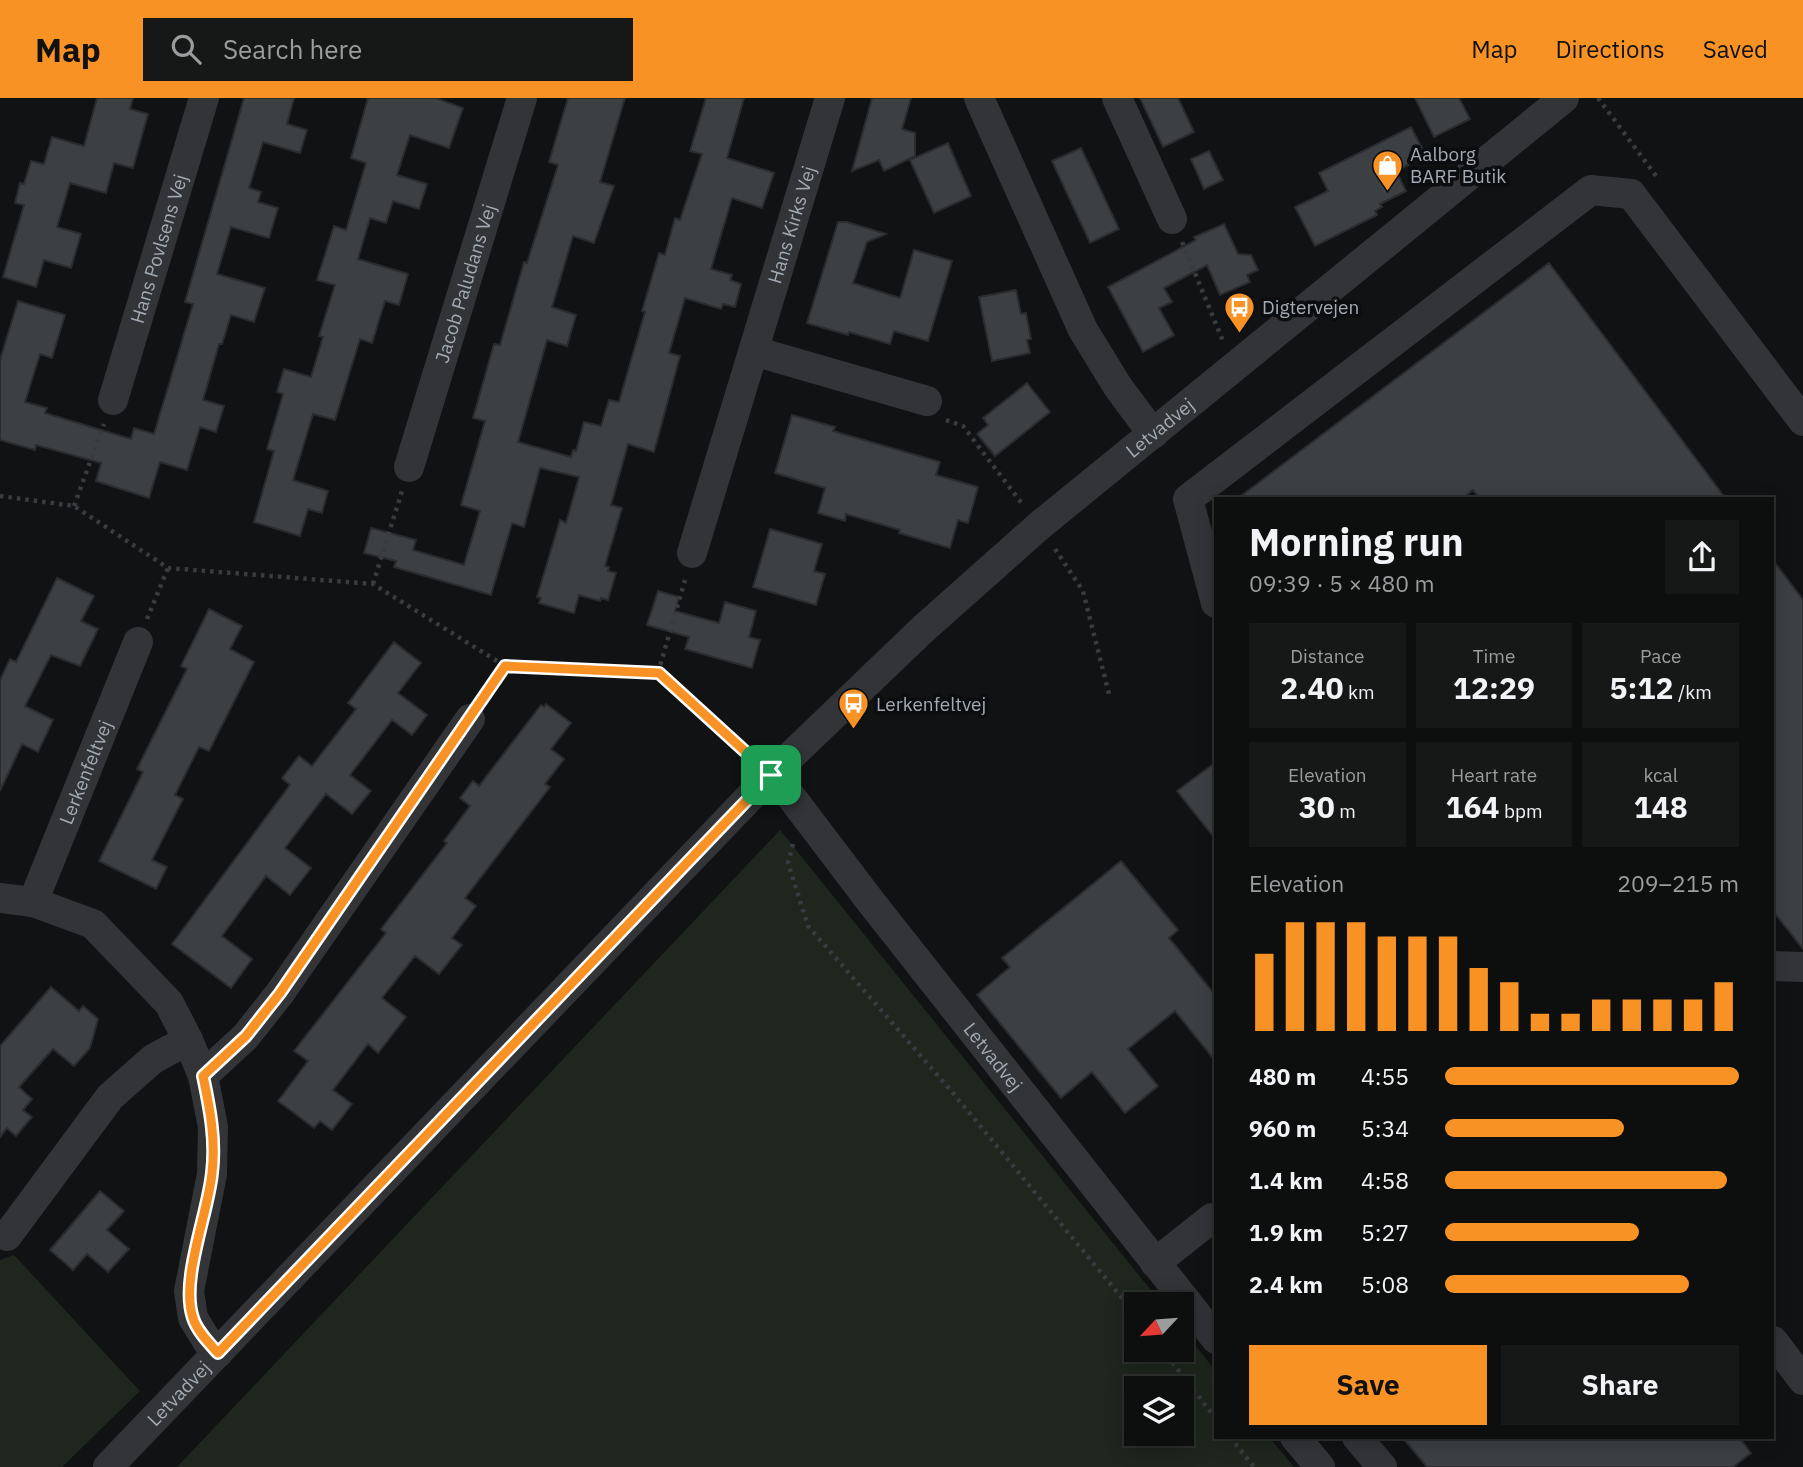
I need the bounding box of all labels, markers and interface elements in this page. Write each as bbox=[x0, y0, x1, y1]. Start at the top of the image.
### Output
search box bbox=[143, 18, 633, 81]
text: Map bbox=[35, 28, 101, 71]
icon: search bbox=[167, 30, 205, 68]
text: Search here bbox=[223, 32, 362, 66]
text: Map bbox=[1471, 33, 1517, 65]
text: Directions bbox=[1555, 33, 1665, 65]
text: Saved bbox=[1703, 33, 1768, 65]
place label: Aalborg BARF Butik bbox=[1410, 142, 1506, 188]
shop icon: Aalborg BARF Butik bbox=[1370, 148, 1404, 192]
street label: Hans Kirks Vej bbox=[762, 163, 821, 286]
street label: Hans Povlsens Vej bbox=[125, 171, 192, 326]
street label: Jacob Paludans Vej bbox=[430, 201, 501, 366]
bus stop icon: Digtervejen bbox=[1222, 290, 1256, 334]
place label: Digtervejen bbox=[1262, 295, 1359, 319]
street label: Letvadvej bbox=[1121, 393, 1199, 463]
text: Morning run bbox=[1249, 517, 1464, 566]
button: share bbox=[1665, 520, 1739, 594]
text: 09:39 · 5 × 480 m bbox=[1249, 568, 1435, 598]
text: Distance bbox=[1290, 644, 1364, 668]
text: Time bbox=[1473, 644, 1515, 668]
text: Pace bbox=[1640, 644, 1681, 668]
text: 2.40 bbox=[1280, 668, 1343, 707]
text: 12:29 bbox=[1453, 668, 1535, 707]
text: 5:12 bbox=[1610, 668, 1673, 707]
text: km bbox=[1343, 680, 1375, 704]
text: /km bbox=[1673, 680, 1712, 704]
bus stop icon: Lerkenfeltvej bbox=[836, 687, 870, 731]
place label: Lerkenfeltvej bbox=[876, 692, 986, 716]
street label: Lerkenfeltvej bbox=[54, 717, 117, 828]
pin bbox=[741, 745, 801, 805]
icon: arrive bbox=[752, 756, 790, 794]
text: Elevation bbox=[1288, 763, 1367, 787]
text: Heart rate bbox=[1451, 763, 1537, 787]
text: kcal bbox=[1643, 763, 1678, 787]
text: 30 bbox=[1299, 787, 1335, 826]
text: 164 bbox=[1445, 787, 1499, 826]
text: 148 bbox=[1634, 787, 1688, 826]
text: m bbox=[1335, 799, 1356, 823]
text: bpm bbox=[1499, 799, 1543, 823]
text: Elevation bbox=[1249, 868, 1344, 898]
text: 209–215 m bbox=[1617, 868, 1739, 898]
street label: Letvadvej bbox=[959, 1017, 1028, 1096]
text: 480 m bbox=[1249, 1061, 1316, 1091]
text: 4:55 bbox=[1361, 1061, 1409, 1091]
text: 960 m bbox=[1249, 1113, 1316, 1143]
text: 5:34 bbox=[1361, 1113, 1409, 1143]
text: 1.4 km bbox=[1249, 1165, 1323, 1195]
text: 4:58 bbox=[1361, 1165, 1409, 1195]
text: 1.9 km bbox=[1249, 1217, 1323, 1247]
text: 5:27 bbox=[1361, 1217, 1409, 1247]
text: 2.4 km bbox=[1249, 1269, 1323, 1299]
text: 5:08 bbox=[1361, 1269, 1409, 1299]
north arrow bbox=[1124, 1292, 1194, 1362]
map controls bbox=[1124, 1292, 1194, 1446]
button: Save bbox=[1249, 1345, 1487, 1425]
button: Share bbox=[1501, 1345, 1739, 1425]
street label: Letvadvej bbox=[142, 1356, 215, 1431]
button: layers bbox=[1124, 1376, 1194, 1446]

